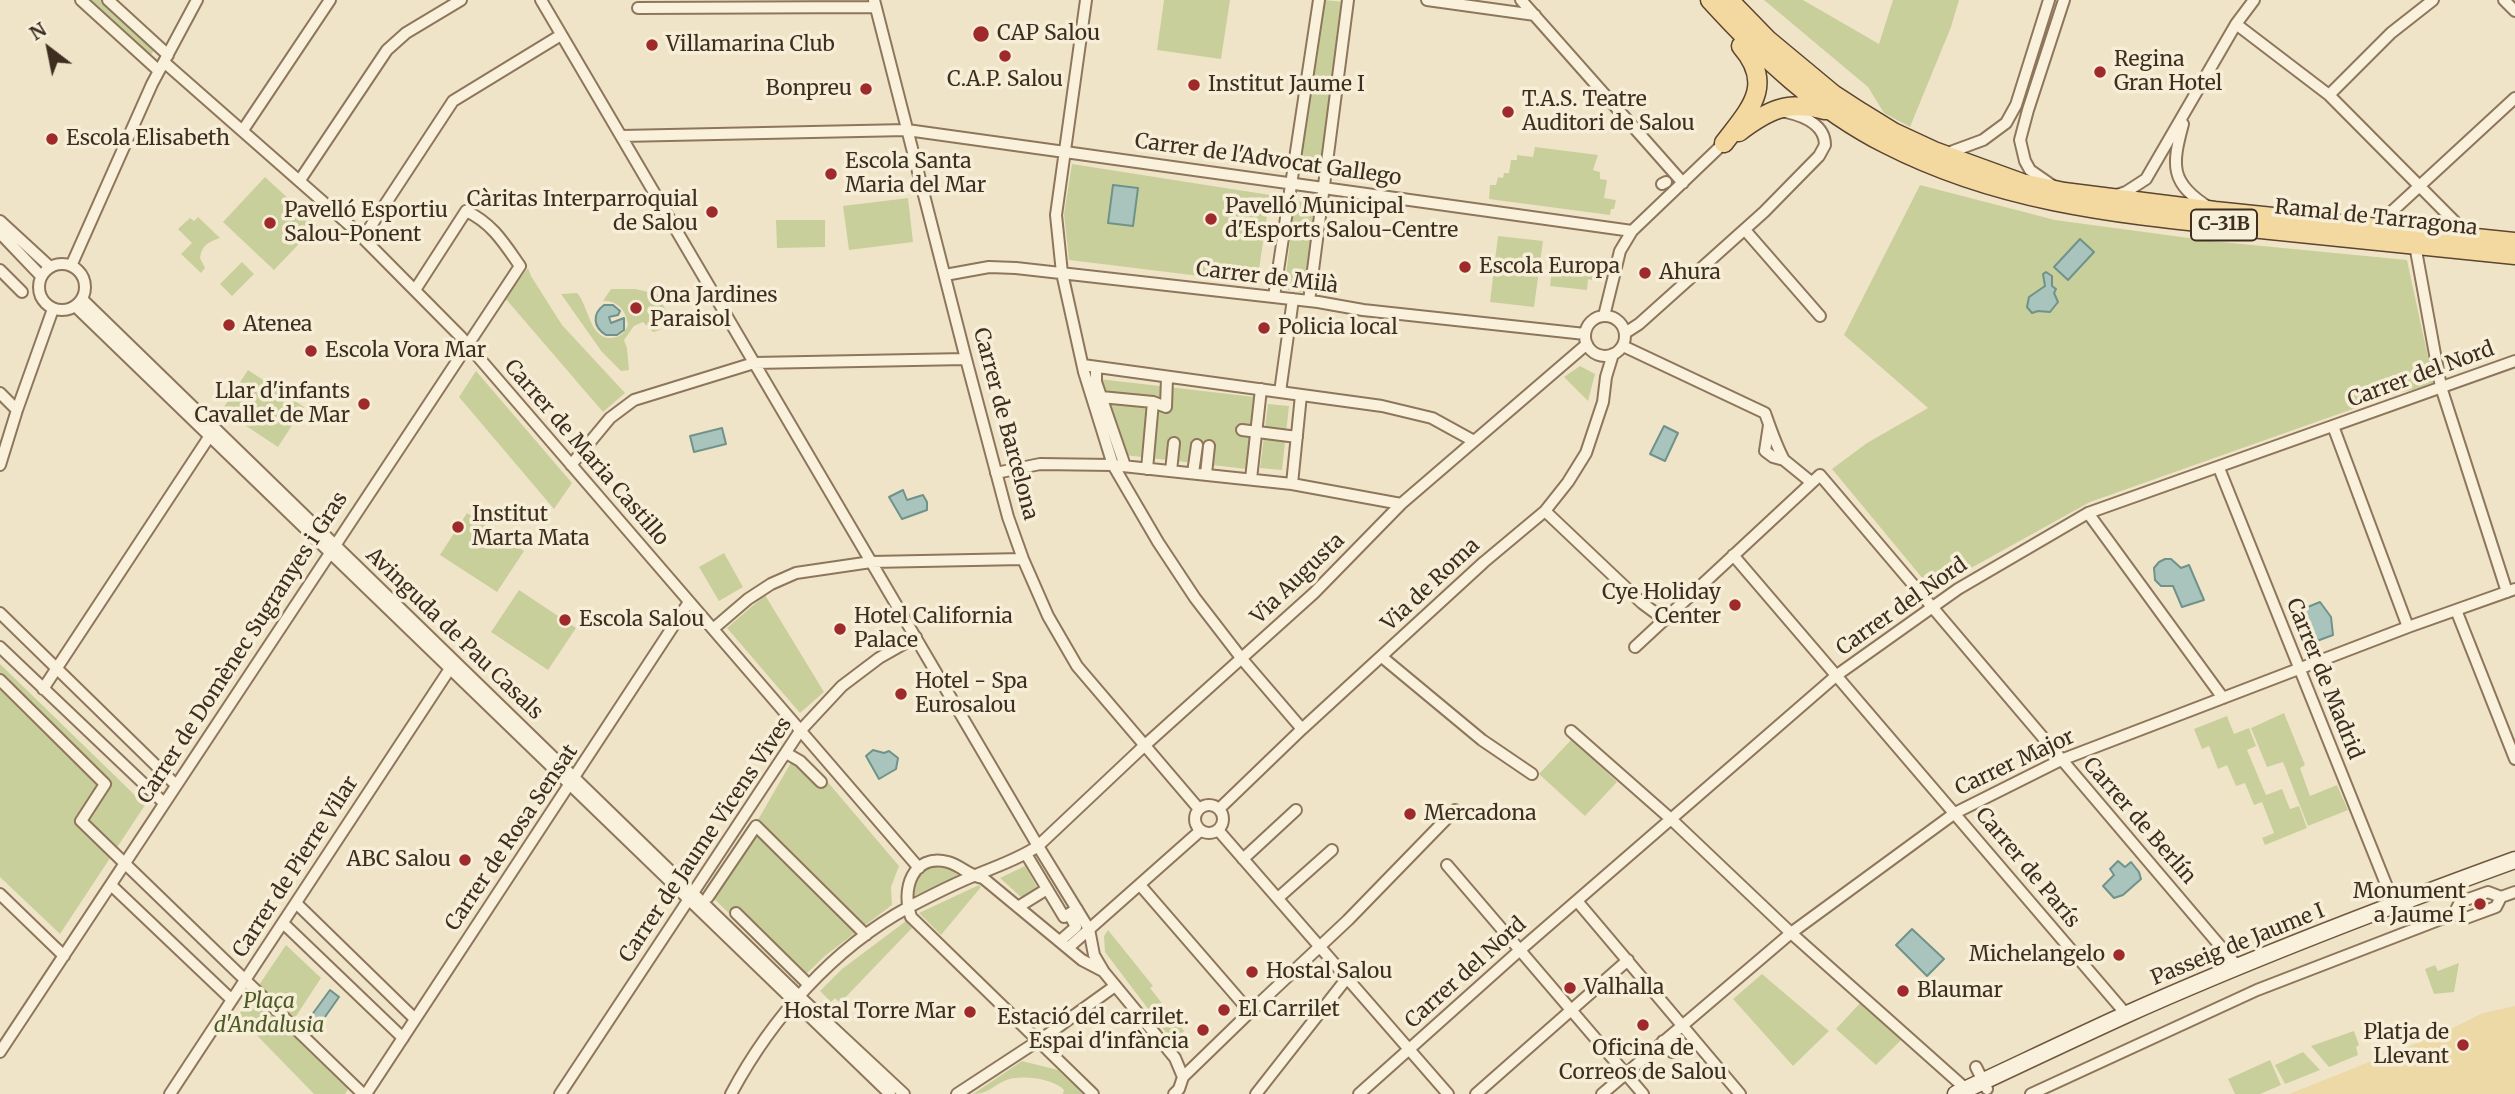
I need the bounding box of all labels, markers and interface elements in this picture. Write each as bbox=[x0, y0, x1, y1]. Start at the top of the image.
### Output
north arrow bbox=[14, 14, 84, 84]
text: N bbox=[25, 17, 51, 45]
place label: CAP Salou bbox=[997, 21, 1100, 47]
marker: CAP Salou bbox=[971, 24, 991, 44]
place label: Villamarina Club bbox=[666, 32, 835, 58]
marker: Villamarina Club bbox=[644, 37, 660, 53]
place label: Regina Gran Hotel bbox=[2114, 47, 2222, 97]
marker: C.A.P. Salou bbox=[997, 48, 1013, 64]
marker: Regina Gran Hotel bbox=[2092, 64, 2108, 80]
place label: C.A.P. Salou bbox=[947, 67, 1063, 93]
place label: Institut Jaume I bbox=[1208, 72, 1365, 98]
place label: Bonpreu bbox=[766, 76, 852, 102]
marker: Institut Jaume I bbox=[1186, 77, 1202, 93]
marker: Bonpreu bbox=[858, 81, 874, 97]
place label: T.A.S. Teatre Auditori de Salou bbox=[1522, 87, 1695, 137]
marker: T.A.S. Teatre Auditori de Salou bbox=[1500, 104, 1516, 120]
place label: Escola Elisabeth bbox=[66, 126, 230, 152]
street label: Carrer de l'Advocat Gallego bbox=[1133, 129, 1403, 191]
marker: Escola Elisabeth bbox=[44, 131, 60, 147]
place label: Escola Santa Maria del Mar bbox=[845, 149, 986, 199]
marker: Escola Santa Maria del Mar bbox=[823, 166, 839, 182]
place label: Càritas Interparroquial de Salou bbox=[467, 187, 698, 237]
place label: Pavelló Municipal d'Esports Salou-Centre bbox=[1225, 194, 1458, 244]
street label: Ramal de Tarragona bbox=[2273, 195, 2479, 241]
place label: Pavelló Esportiu Salou-Ponent bbox=[284, 198, 448, 248]
marker: Càritas Interparroquial de Salou bbox=[704, 204, 720, 220]
road number: C-31B bbox=[2191, 210, 2257, 241]
marker: Pavelló Municipal d'Esports Salou-Centre bbox=[1203, 211, 1219, 227]
marker: Pavelló Esportiu Salou-Ponent bbox=[262, 215, 278, 231]
place label: Escola Europa bbox=[1479, 254, 1620, 280]
street label: Carrer de Milà bbox=[1194, 257, 1340, 299]
marker: Escola Europa bbox=[1457, 259, 1473, 275]
place label: Ahura bbox=[1659, 260, 1721, 286]
marker: Ahura bbox=[1637, 265, 1653, 281]
place label: Ona Jardines Paraisol bbox=[650, 283, 778, 333]
marker: Ona Jardines Paraisol bbox=[628, 300, 644, 316]
place label: Atenea bbox=[243, 312, 312, 338]
place label: Policia local bbox=[1278, 315, 1398, 341]
marker: Atenea bbox=[221, 317, 237, 333]
marker: Policia local bbox=[1256, 320, 1272, 336]
street label: Carrer de Barcelona bbox=[967, 325, 1043, 523]
street label: Carrer del Nord bbox=[2344, 337, 2498, 413]
place label: Escola Vora Mar bbox=[325, 338, 486, 364]
marker: Escola Vora Mar bbox=[303, 343, 319, 359]
street label: Carrer de Maria Castillo bbox=[498, 355, 674, 551]
place label: Llar d'infants Cavallet de Mar bbox=[195, 379, 350, 429]
marker: Llar d'infants Cavallet de Mar bbox=[356, 396, 372, 412]
street label: Carrer de Domènec Sugranyes i Gras bbox=[133, 487, 353, 809]
place label: Institut Marta Mata bbox=[472, 502, 590, 552]
marker: Institut Marta Mata bbox=[450, 519, 466, 535]
street label: Via Augusta bbox=[1246, 528, 1350, 630]
street label: Via de Roma bbox=[1377, 533, 1485, 637]
street label: Avinguda de Pau Casals bbox=[360, 543, 548, 725]
street label: Carrer del Nord bbox=[1832, 553, 1972, 661]
place label: Cye Holiday Center bbox=[1602, 580, 1721, 630]
street label: Carrer de Madrid bbox=[2280, 595, 2368, 763]
marker: Cye Holiday Center bbox=[1727, 597, 1743, 613]
place label: Hotel California Palace bbox=[854, 604, 1013, 654]
place label: Escola Salou bbox=[579, 607, 704, 633]
marker: Escola Salou bbox=[557, 612, 573, 628]
marker: Hotel California Palace bbox=[832, 621, 848, 637]
place label: Hotel - Spa Eurosalou bbox=[915, 669, 1028, 719]
marker: Hotel - Spa Eurosalou bbox=[893, 686, 909, 702]
street label: Carrer de Jaume Vicens Vives bbox=[614, 713, 798, 967]
street label: Carrer Major bbox=[1951, 724, 2079, 802]
street label: Carrer de Rosa Sensat bbox=[440, 740, 584, 936]
street label: Carrer de Berlín bbox=[2077, 753, 2201, 889]
street label: Carrer de Pierre Vilar bbox=[228, 772, 364, 962]
place label: Mercadona bbox=[1424, 801, 1537, 827]
street label: Carrer de París bbox=[1970, 803, 2084, 933]
marker: Mercadona bbox=[1402, 806, 1418, 822]
place label: ABC Salou bbox=[347, 847, 451, 873]
marker: ABC Salou bbox=[457, 852, 473, 868]
place label: Monument a Jaume I bbox=[2353, 879, 2466, 929]
marker: Monument a Jaume I bbox=[2472, 896, 2488, 912]
street label: Passeig de Jaume I bbox=[2148, 899, 2328, 991]
street label: Carrer del Nord bbox=[1400, 912, 1532, 1034]
place label: Michelangelo bbox=[1969, 942, 2105, 968]
marker: Michelangelo bbox=[2111, 947, 2127, 963]
place label: Hostal Salou bbox=[1266, 959, 1392, 985]
marker: Hostal Salou bbox=[1244, 964, 1260, 980]
place label: Valhalla bbox=[1584, 975, 1664, 1001]
place label: Blaumar bbox=[1917, 978, 2003, 1004]
marker: Valhalla bbox=[1562, 980, 1578, 996]
marker: Blaumar bbox=[1895, 983, 1911, 999]
park label: Plaça d'Andalusia bbox=[214, 989, 324, 1039]
place label: El Carrilet bbox=[1238, 997, 1340, 1023]
place label: Hostal Torre Mar bbox=[784, 999, 956, 1025]
marker: El Carrilet bbox=[1216, 1002, 1232, 1018]
marker: Hostal Torre Mar bbox=[962, 1004, 978, 1020]
place label: Estació del carrilet. Espai d'infància bbox=[997, 1005, 1189, 1055]
marker: Oficina de Correos de Salou bbox=[1635, 1017, 1651, 1033]
place label: Platja de Llevant bbox=[2364, 1020, 2449, 1070]
marker: Estació del carrilet. Espai d'infància bbox=[1195, 1022, 1211, 1038]
place label: Oficina de Correos de Salou bbox=[1559, 1036, 1727, 1086]
marker: Platja de Llevant bbox=[2455, 1037, 2471, 1053]

